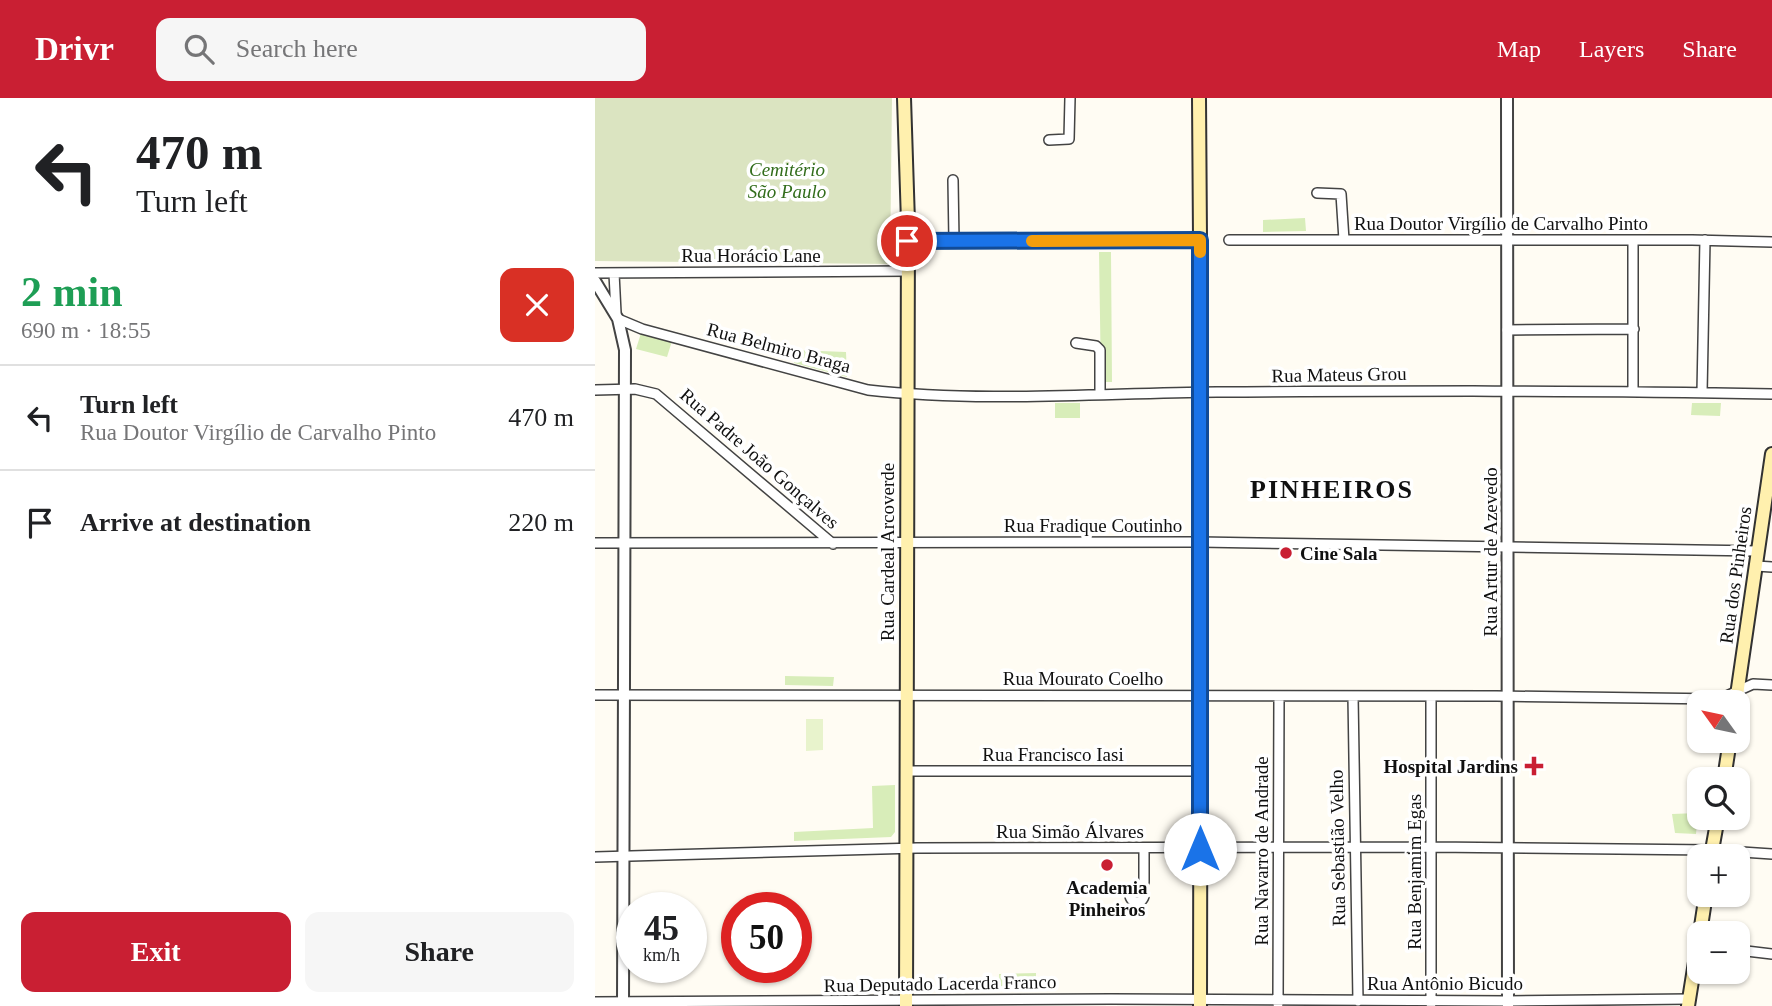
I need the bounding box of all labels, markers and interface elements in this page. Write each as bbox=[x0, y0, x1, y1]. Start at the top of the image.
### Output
search box bbox=[156, 18, 646, 81]
icon: search bbox=[180, 30, 218, 68]
text: Drivr bbox=[35, 31, 114, 67]
text: Search here bbox=[236, 34, 358, 63]
text: Map bbox=[1497, 36, 1541, 62]
text: Layers bbox=[1579, 36, 1644, 62]
text: Share bbox=[1682, 36, 1737, 62]
text: 470 m bbox=[136, 125, 263, 180]
icon: left bbox=[21, 126, 112, 217]
park label: Cemitério São Paulo bbox=[748, 159, 826, 202]
text: Turn left bbox=[136, 183, 248, 219]
pin bbox=[877, 211, 937, 271]
street label: Rua Doutor Virgílio de Carvalho Pinto bbox=[1354, 213, 1648, 234]
icon: arrive bbox=[888, 222, 926, 260]
street label: Rua Horácio Lane bbox=[681, 245, 821, 266]
button: close bbox=[500, 268, 574, 342]
text: 2 min bbox=[21, 269, 123, 315]
text: 690 m · 18:55 bbox=[21, 318, 151, 343]
street label: Rua Belmiro Braga bbox=[705, 318, 853, 377]
street label: Rua Mateus Grou bbox=[1271, 363, 1407, 386]
street label: Rua Padre João Gonçalves bbox=[676, 384, 843, 533]
text: Turn left bbox=[80, 390, 178, 419]
icon: left bbox=[21, 399, 59, 437]
text: 470 m bbox=[508, 403, 574, 432]
text: Rua Doutor Virgílio de Carvalho Pinto bbox=[80, 420, 436, 445]
street label: Rua Cardeal Arcoverde bbox=[877, 463, 898, 641]
street label: Rua Artur de Azevedo bbox=[1480, 467, 1501, 637]
district label: PINHEIROS bbox=[1250, 475, 1414, 504]
icon: arrive bbox=[21, 504, 59, 542]
street label: Rua dos Pinheiros bbox=[1715, 505, 1756, 645]
text: Arrive at destination bbox=[80, 508, 311, 537]
text: 220 m bbox=[508, 508, 574, 537]
street label: Rua Fradique Coutinho bbox=[1004, 515, 1182, 536]
place label: Cine Sala bbox=[1300, 543, 1378, 564]
marker: Cine Sala bbox=[1278, 545, 1294, 561]
street label: Rua Mourato Coelho bbox=[1003, 668, 1163, 689]
north arrow bbox=[1687, 690, 1750, 752]
map controls bbox=[1687, 690, 1750, 984]
street label: Rua Francisco Iasi bbox=[982, 744, 1124, 765]
street label: Rua Navarro de Andrade bbox=[1251, 756, 1272, 946]
place label: Hospital Jardins bbox=[1383, 756, 1518, 777]
marker: Hospital Jardins bbox=[1524, 756, 1544, 776]
button: search bbox=[1687, 767, 1750, 830]
street label: Rua Sebastião Velho bbox=[1326, 769, 1349, 927]
street label: Rua Benjamim Egas bbox=[1404, 794, 1425, 950]
position arrow bbox=[1163, 812, 1237, 886]
street label: Rua Simão Álvares bbox=[996, 821, 1144, 842]
button: + bbox=[1687, 844, 1750, 907]
marker: Academia Pinheiros bbox=[1099, 857, 1115, 873]
place label: Academia Pinheiros bbox=[1066, 877, 1148, 920]
speed limit sign: 50 bbox=[721, 892, 812, 983]
text: 45 bbox=[644, 909, 679, 948]
button: Exit bbox=[21, 912, 291, 992]
button: Share bbox=[305, 912, 574, 992]
button: − bbox=[1687, 921, 1750, 984]
text: km/h bbox=[643, 945, 680, 965]
street label: Rua Deputado Lacerda Franco bbox=[824, 971, 1057, 996]
street label: Rua Antônio Bicudo bbox=[1367, 973, 1523, 994]

